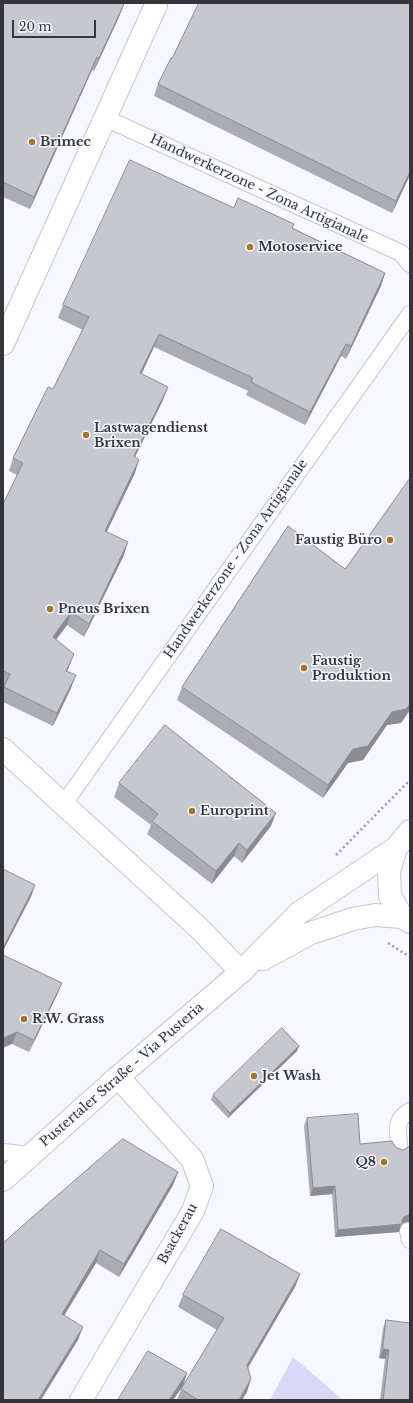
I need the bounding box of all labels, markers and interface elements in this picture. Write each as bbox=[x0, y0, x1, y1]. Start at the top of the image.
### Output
scale bar bbox=[14, 12, 98, 38]
text: 20 m bbox=[19, 19, 51, 34]
street label: Handwerkerzone - Zona Artigianale bbox=[147, 131, 371, 247]
place label: Brimec bbox=[40, 134, 91, 150]
marker: Brimec bbox=[27, 137, 37, 147]
place label: Motoservice bbox=[258, 239, 343, 255]
marker: Motoservice bbox=[245, 242, 255, 252]
place label: Lastwagendienst Brixen bbox=[94, 420, 208, 451]
marker: Lastwagendienst Brixen bbox=[81, 430, 91, 440]
street label: Handwerkerzone - Zona Artigianale bbox=[161, 456, 311, 662]
place label: Faustig Büro bbox=[295, 532, 382, 548]
marker: Faustig Büro bbox=[385, 535, 395, 545]
place label: Pneus Brixen bbox=[58, 601, 150, 617]
marker: Pneus Brixen bbox=[45, 604, 55, 614]
place label: Faustig Produktion bbox=[312, 653, 391, 684]
marker: Faustig Produktion bbox=[299, 663, 309, 673]
place label: Europrint bbox=[200, 803, 269, 819]
marker: Europrint bbox=[187, 806, 197, 816]
street label: Pustertaler Straße - Via Pusteria bbox=[37, 1000, 207, 1150]
place label: R.W. Grass bbox=[32, 1011, 104, 1027]
marker: R.W. Grass bbox=[19, 1014, 29, 1024]
place label: Jet Wash bbox=[262, 1068, 321, 1084]
marker: Jet Wash bbox=[249, 1071, 259, 1081]
place label: Q8 bbox=[355, 1154, 376, 1170]
marker: Q8 bbox=[379, 1157, 389, 1167]
street label: Bsackerau bbox=[155, 1201, 201, 1267]

